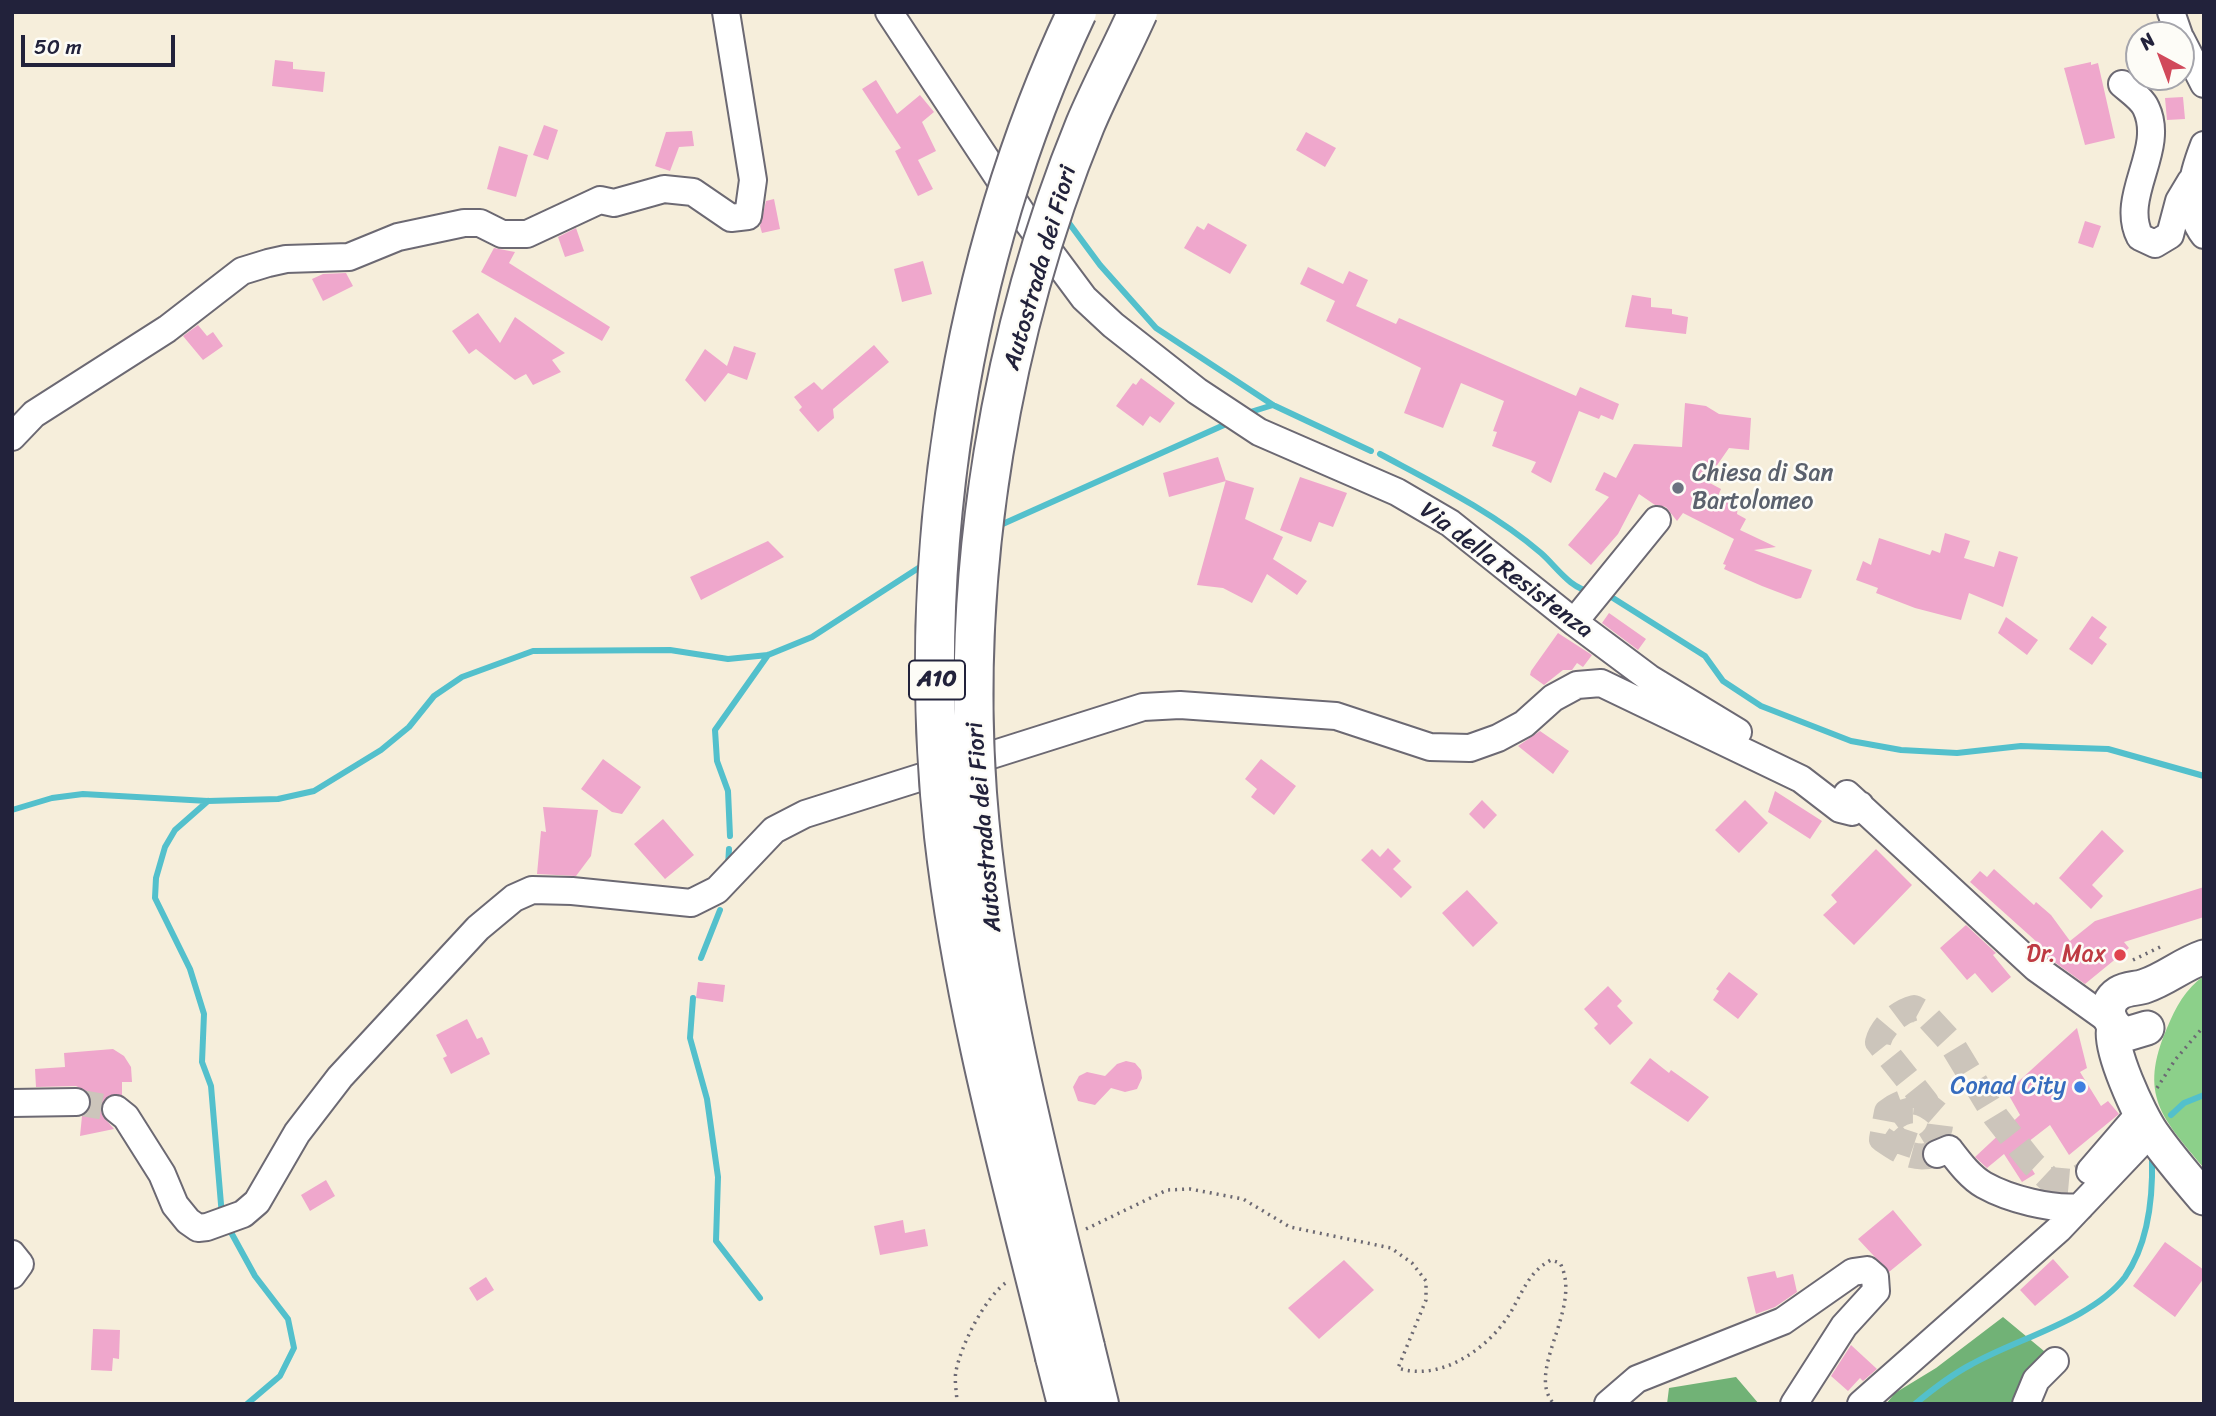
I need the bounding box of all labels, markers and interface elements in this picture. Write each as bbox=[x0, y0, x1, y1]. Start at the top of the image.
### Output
scale bar bbox=[24, 21, 178, 65]
north arrow bbox=[2125, 21, 2195, 91]
text: N bbox=[2131, 25, 2163, 58]
text: 50 m bbox=[34, 28, 82, 66]
street label: Autostrada dei Fiori bbox=[998, 163, 1084, 373]
place label: Chiesa di San Bartolomeo bbox=[1692, 460, 1833, 516]
marker: Chiesa di San Bartolomeo bbox=[1670, 480, 1686, 496]
street label: Via della Resistenza bbox=[1414, 497, 1598, 645]
road number: A10 bbox=[909, 660, 965, 700]
street label: Autostrada dei Fiori bbox=[961, 721, 1009, 933]
place label: Dr. Max bbox=[2026, 941, 2106, 969]
marker: Dr. Max bbox=[2112, 947, 2128, 963]
place label: Conad City bbox=[1950, 1073, 2066, 1101]
marker: Conad City bbox=[2072, 1079, 2088, 1095]

